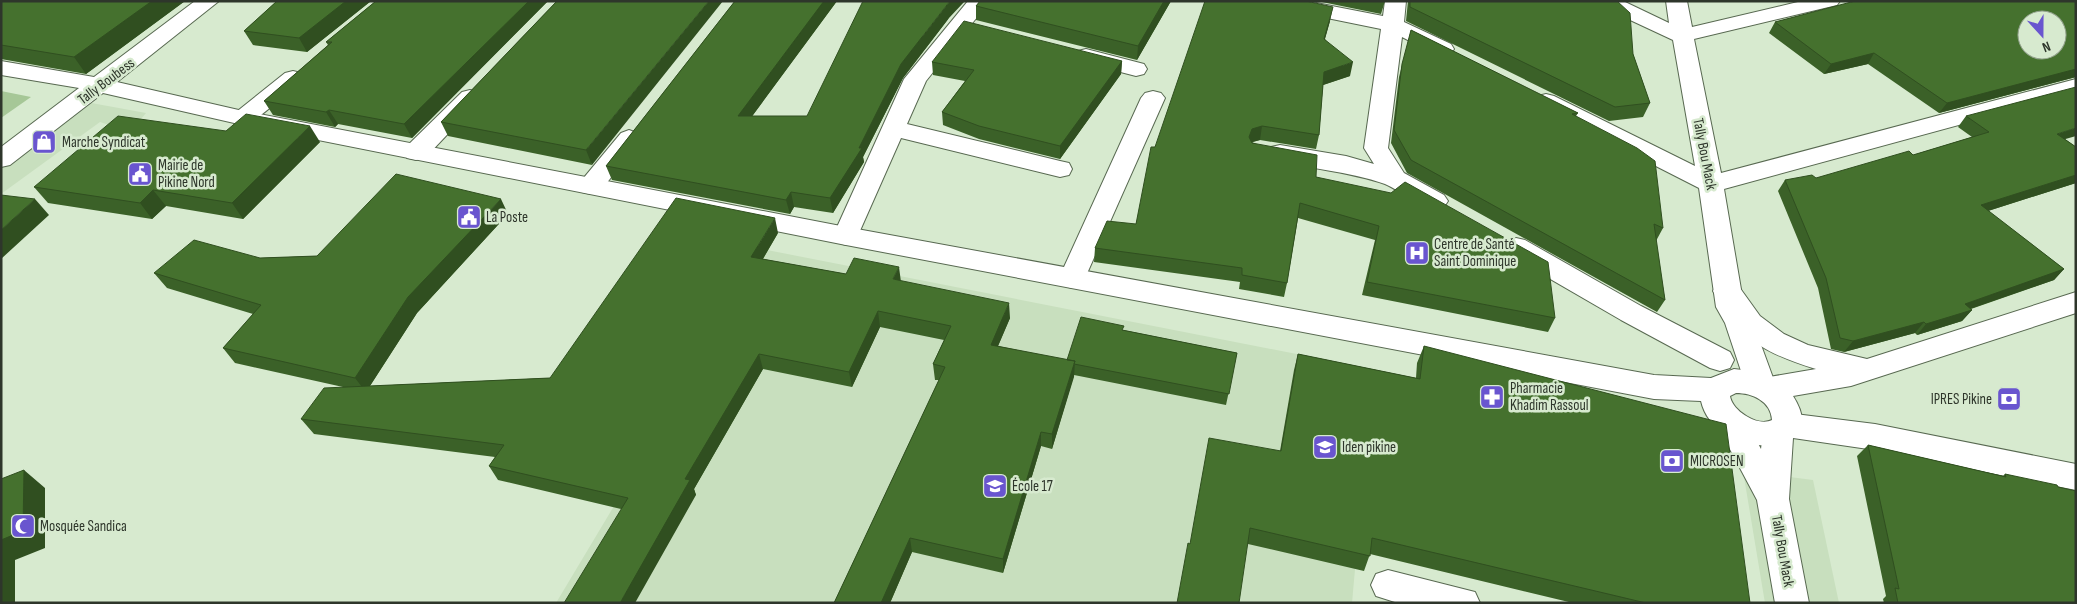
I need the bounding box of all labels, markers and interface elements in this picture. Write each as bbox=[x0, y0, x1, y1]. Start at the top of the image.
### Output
north arrow bbox=[2017, 10, 2067, 60]
text: N bbox=[2040, 37, 2053, 56]
street label: Tally Boubess bbox=[74, 54, 139, 109]
street label: Tally Bou Mack bbox=[1688, 117, 1721, 192]
shop icon: Marche Syndicat bbox=[31, 129, 57, 155]
place label: Marche Syndicat bbox=[62, 133, 146, 152]
place label: Mairie de Pikine Nord bbox=[158, 156, 215, 192]
public building icon: Mairie de Pikine Nord bbox=[127, 161, 153, 187]
public building icon: La Poste bbox=[456, 204, 482, 230]
place label: La Poste bbox=[486, 208, 528, 227]
place label: Centre de Santé Saint Dominique bbox=[1434, 235, 1516, 271]
hospital icon: Centre de Santé Saint Dominique bbox=[1404, 240, 1430, 266]
place label: Pharmacie Khadim Rassoul bbox=[1510, 379, 1588, 415]
pharmacy icon: Pharmacie Khadim Rassoul bbox=[1479, 384, 1505, 410]
bank icon: IPRES Pikine bbox=[1996, 386, 2022, 412]
place label: IPRES Pikine bbox=[1931, 390, 1992, 409]
school or university icon: Iden pikine bbox=[1312, 434, 1338, 460]
place label: Iden pikine bbox=[1342, 438, 1396, 457]
bank icon: MICROSEN bbox=[1659, 448, 1685, 474]
place label: MICROSEN bbox=[1690, 452, 1744, 471]
school or university icon: École 17 bbox=[982, 473, 1008, 499]
place label: École 17 bbox=[1012, 477, 1053, 496]
mosque icon: Mosquée Sandica bbox=[10, 513, 36, 539]
street label: Tally Bou Mack bbox=[1767, 514, 1798, 589]
place label: Mosquée Sandica bbox=[40, 517, 127, 536]

